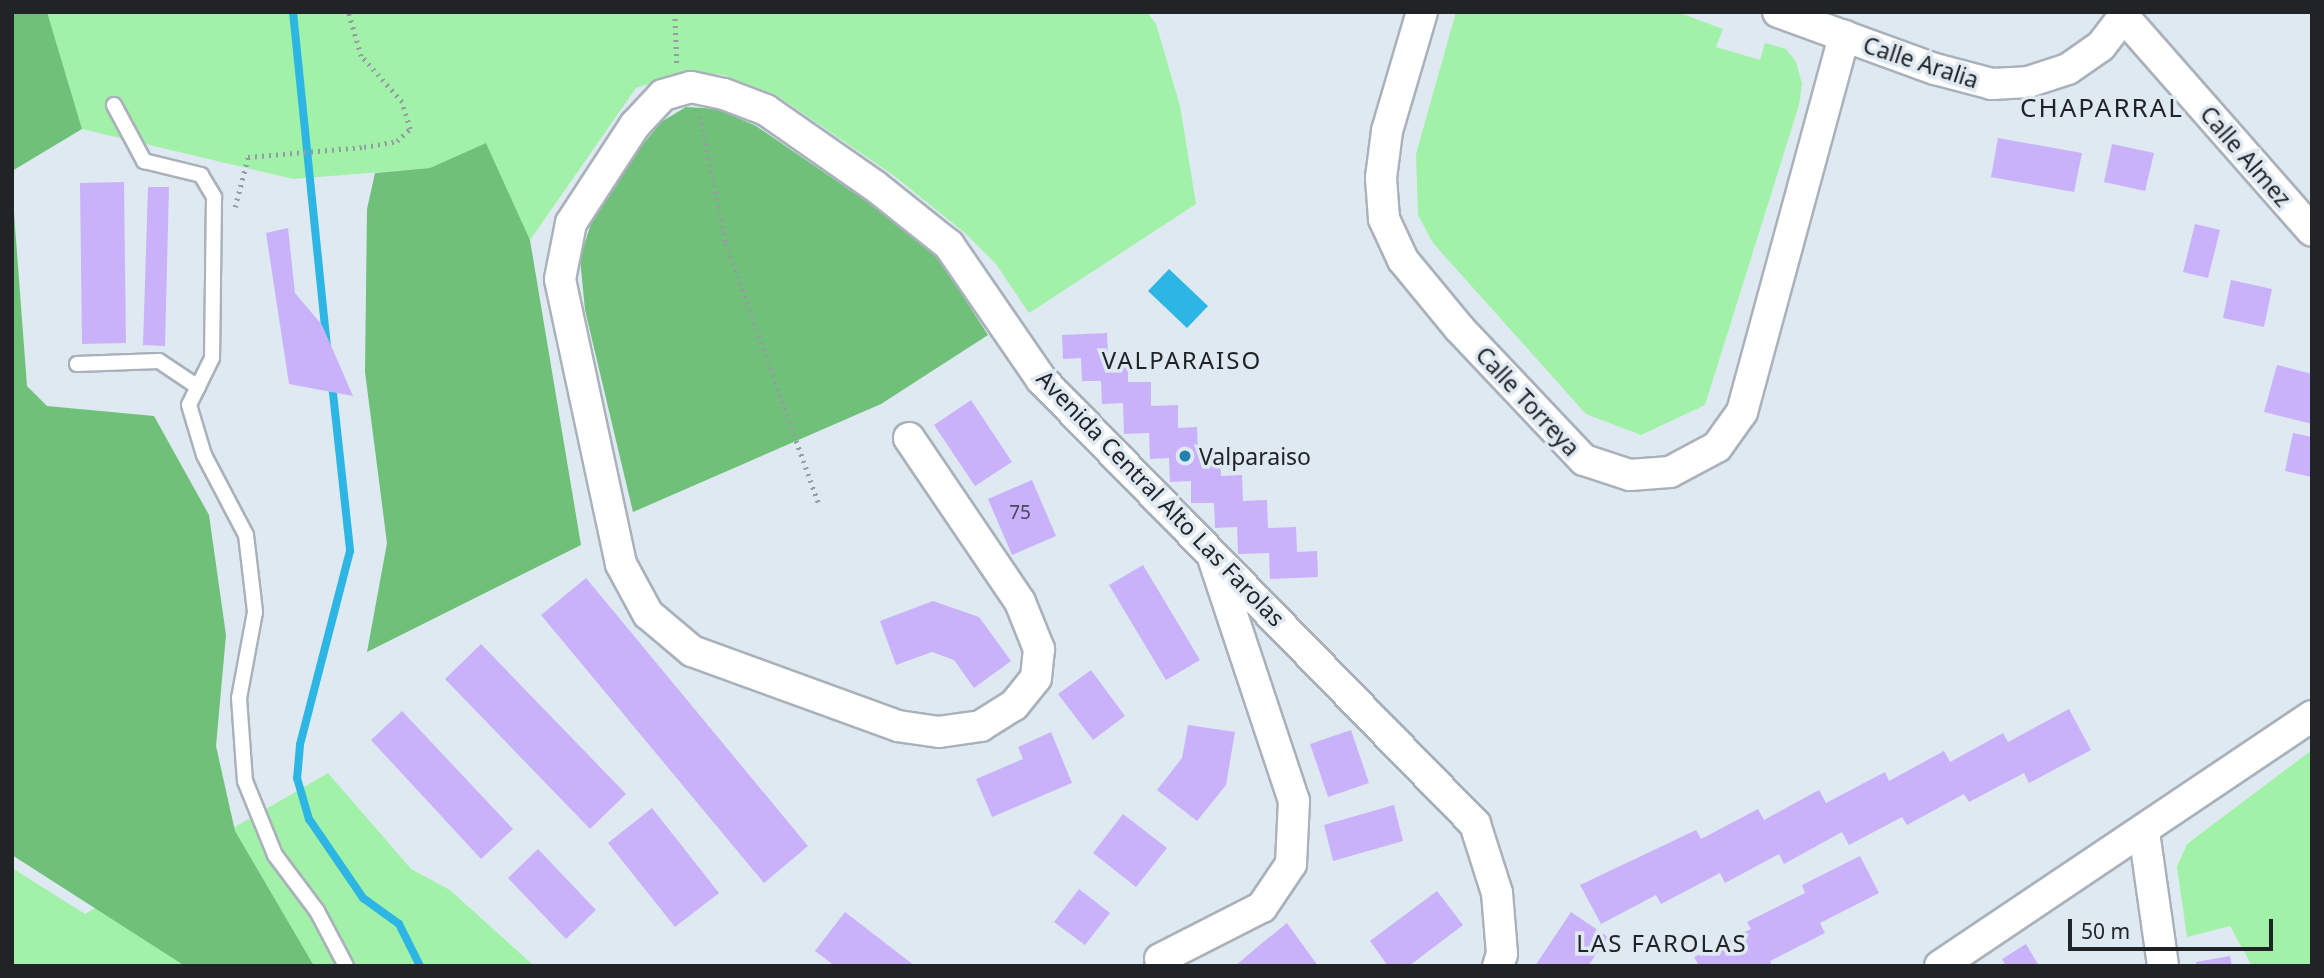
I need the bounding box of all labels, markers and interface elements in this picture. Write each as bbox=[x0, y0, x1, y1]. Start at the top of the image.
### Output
street label: Calle Aralia bbox=[1860, 30, 1982, 94]
district label: CHAPARRAL bbox=[2021, 92, 2183, 124]
street label: Calle Almez bbox=[2195, 100, 2297, 212]
street label: Calle Torreya bbox=[1470, 341, 1586, 461]
district label: VALPARAISO bbox=[1103, 346, 1261, 374]
street label: Avenida Central Alto Las Farolas bbox=[1031, 364, 1291, 632]
place label: Valparaiso bbox=[1199, 442, 1311, 470]
marker: Valparaiso bbox=[1177, 448, 1193, 464]
house number: 75 bbox=[1009, 502, 1031, 524]
scale bar bbox=[2072, 904, 2277, 948]
text: 50 m bbox=[2081, 917, 2130, 945]
district label: LAS FAROLAS bbox=[1578, 929, 1746, 957]

